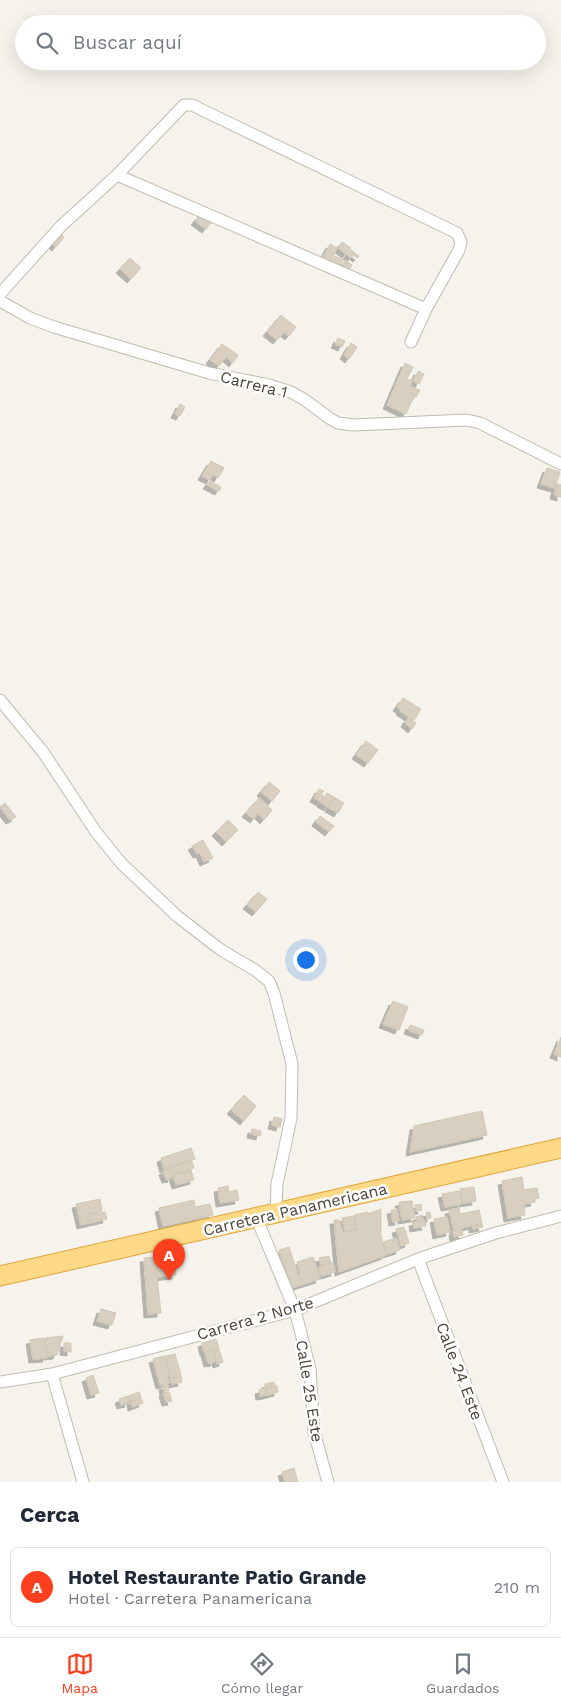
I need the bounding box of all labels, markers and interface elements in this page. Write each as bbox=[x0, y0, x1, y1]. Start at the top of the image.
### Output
search box bbox=[15, 15, 546, 70]
icon: search bbox=[33, 29, 61, 57]
text: Buscar aquí bbox=[73, 31, 182, 54]
street label: Carrera 1 bbox=[218, 367, 289, 402]
your location bbox=[293, 947, 319, 973]
street label: Carretera Panamericana bbox=[201, 1179, 389, 1240]
pin: A bbox=[153, 1239, 185, 1280]
street label: Carrera 2 Norte bbox=[195, 1293, 316, 1344]
street label: Calle 24 Este bbox=[432, 1320, 487, 1423]
street label: Calle 25 Este bbox=[292, 1339, 327, 1444]
text: Cerca bbox=[20, 1502, 79, 1527]
text: Hotel Restaurante Patio Grande bbox=[68, 1566, 366, 1589]
text: A bbox=[32, 1578, 42, 1597]
text: 210 m bbox=[494, 1578, 540, 1597]
text: Hotel · Carretera Panamericana bbox=[68, 1589, 312, 1608]
tab: Mapa bbox=[61, 1650, 98, 1696]
tab: Cómo llegar bbox=[221, 1650, 303, 1696]
tab: Guardados bbox=[426, 1650, 500, 1696]

